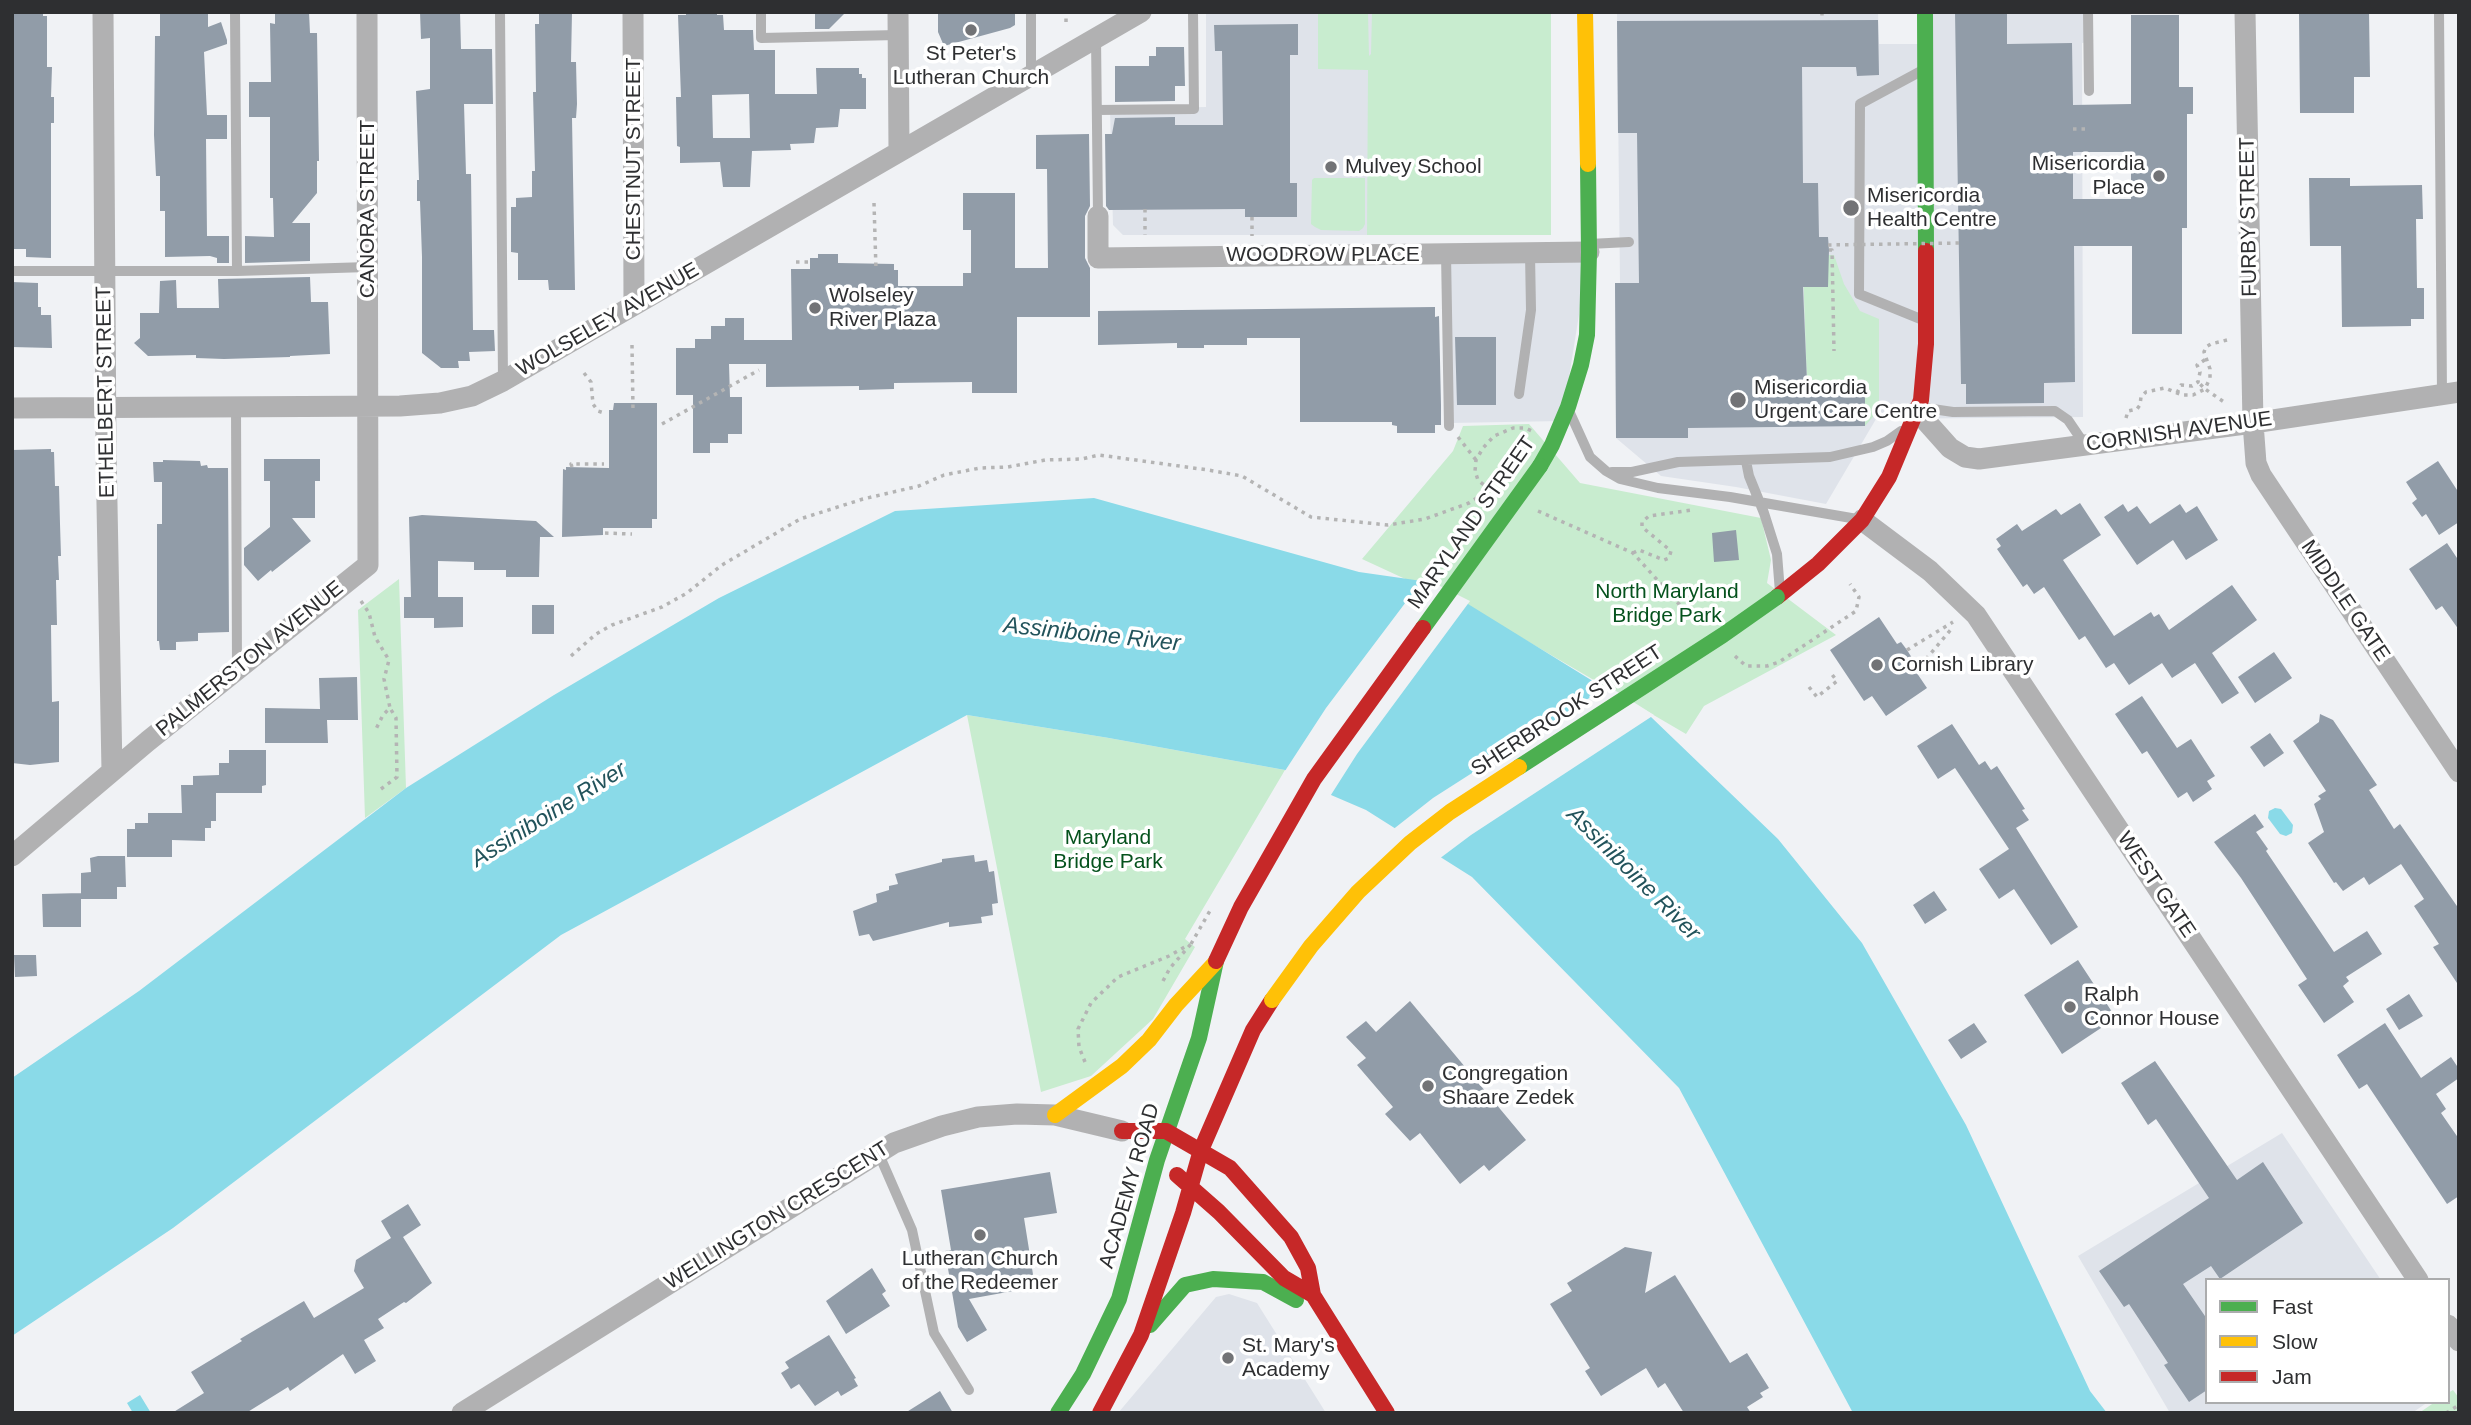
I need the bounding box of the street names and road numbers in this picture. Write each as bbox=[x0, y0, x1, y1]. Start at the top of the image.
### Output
street label: CHESTNUT STREET bbox=[621, 57, 647, 261]
street label: CANORA STREET bbox=[355, 120, 381, 298]
street label: FURBY STREET bbox=[2235, 137, 2263, 297]
street label: WOODROW PLACE bbox=[1226, 242, 1420, 268]
street label: WOLSELEY AVENUE bbox=[512, 258, 704, 382]
street label: ETHELBERT STREET bbox=[92, 286, 120, 498]
street label: CORNISH AVENUE bbox=[2084, 406, 2274, 458]
street label: MARYLAND STREET bbox=[1403, 432, 1541, 614]
street label: MIDDLE GATE bbox=[2295, 536, 2395, 666]
street label: PALMERSTON AVENUE bbox=[151, 576, 349, 742]
street label: SHERBROOK STREET bbox=[1467, 640, 1667, 782]
street label: WEST GATE bbox=[2111, 827, 2201, 943]
street label: ACADEMY ROAD bbox=[1094, 1101, 1166, 1271]
street label: WELLINGTON CRESCENT bbox=[660, 1136, 894, 1296]

